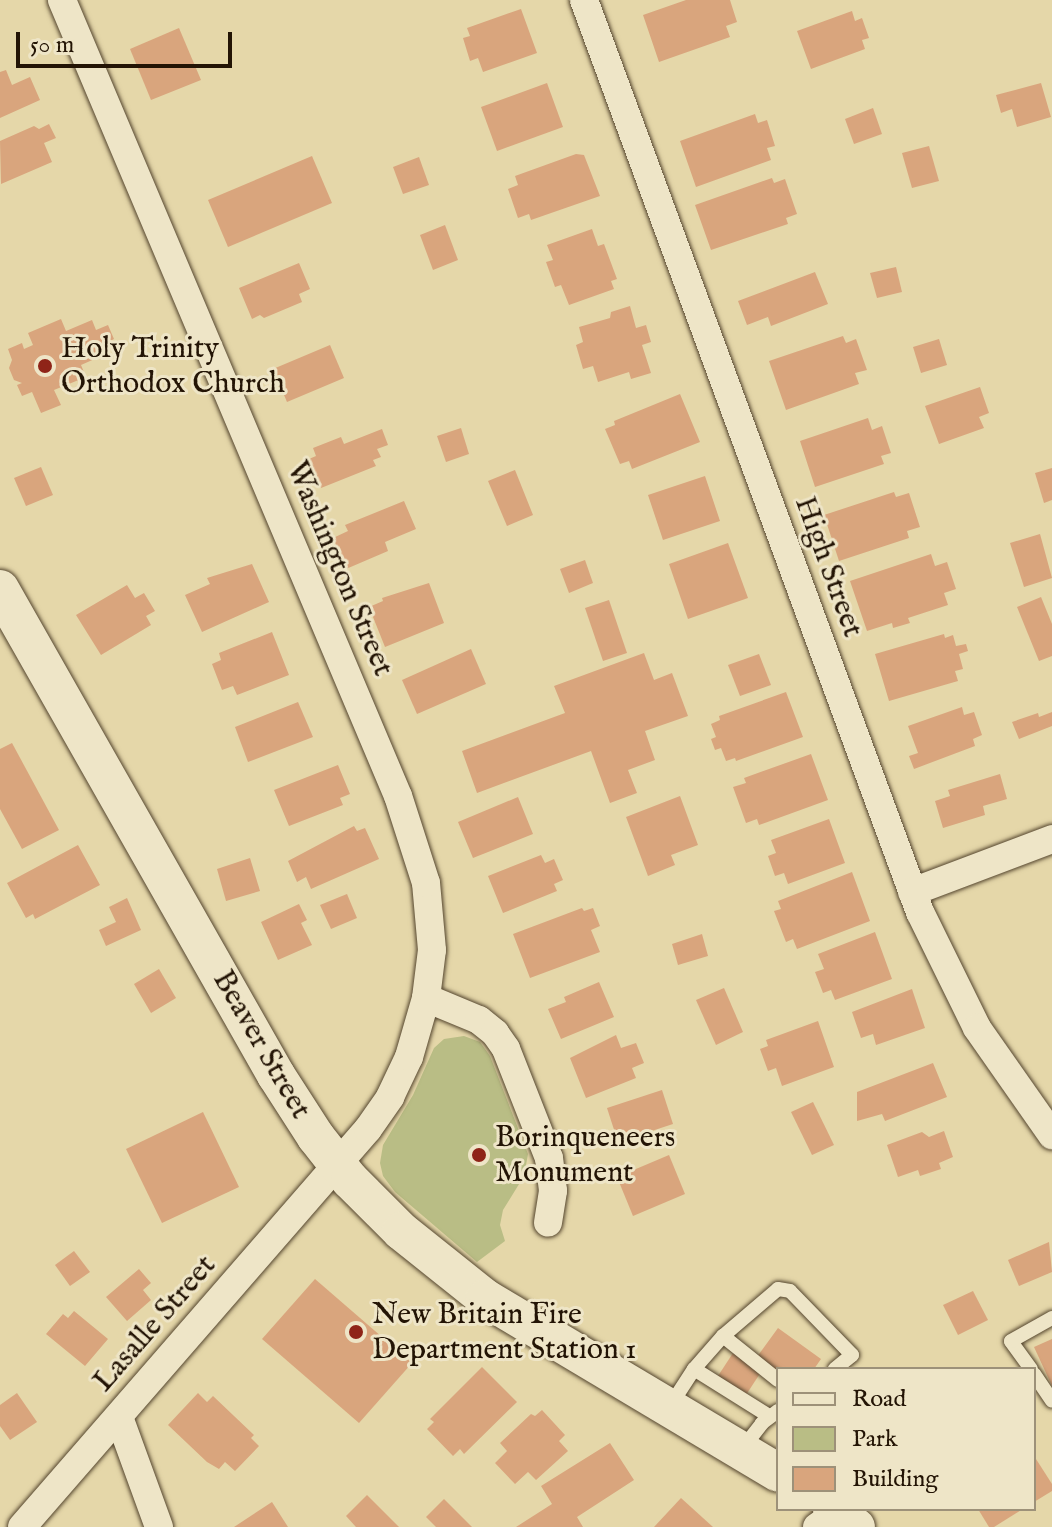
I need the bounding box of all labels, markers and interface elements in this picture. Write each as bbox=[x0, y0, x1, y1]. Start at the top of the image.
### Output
scale bar bbox=[20, 16, 236, 66]
text: 50 m bbox=[30, 30, 74, 61]
place label: Holy Trinity Orthodox Church bbox=[61, 331, 285, 402]
marker: Holy Trinity Orthodox Church bbox=[36, 357, 54, 375]
street label: Washington Street bbox=[278, 456, 400, 682]
street label: High Street bbox=[786, 492, 870, 642]
street label: Beaver Street bbox=[204, 964, 318, 1126]
place label: Borinqueneers Monument bbox=[495, 1120, 675, 1190]
marker: Borinqueneers Monument bbox=[470, 1146, 488, 1164]
street label: Lasalle Street bbox=[86, 1248, 224, 1400]
place label: New Britain Fire Department Station 1 bbox=[372, 1297, 637, 1368]
marker: New Britain Fire Department Station 1 bbox=[347, 1323, 365, 1341]
legend bbox=[776, 1367, 1036, 1511]
text: Road bbox=[852, 1384, 906, 1415]
text: Park bbox=[852, 1424, 898, 1455]
text: Building bbox=[852, 1464, 938, 1495]

